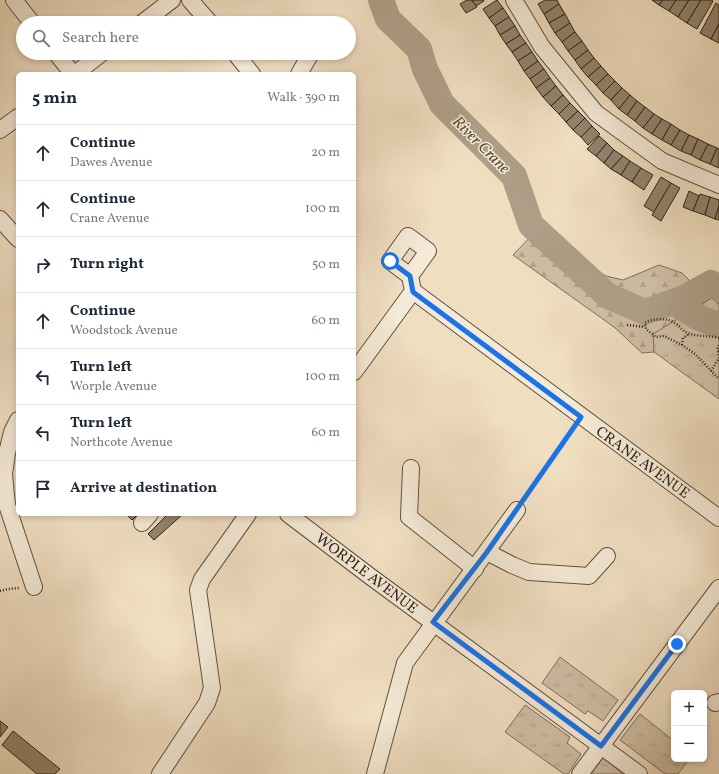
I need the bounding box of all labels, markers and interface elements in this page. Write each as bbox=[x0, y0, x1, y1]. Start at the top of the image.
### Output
search box bbox=[16, 16, 356, 60]
icon: search bbox=[30, 27, 52, 49]
text: Search here bbox=[62, 28, 139, 49]
text: 5 min bbox=[32, 87, 77, 110]
text: Walk · 390 m bbox=[267, 89, 340, 107]
water label: River Crane bbox=[447, 112, 514, 179]
text: Continue bbox=[70, 133, 135, 154]
icon: ahead bbox=[32, 142, 54, 164]
text: 20 m bbox=[311, 144, 340, 162]
text: Dawes Avenue bbox=[70, 154, 152, 172]
text: Continue bbox=[70, 189, 135, 210]
icon: ahead bbox=[32, 198, 54, 220]
text: 100 m bbox=[305, 200, 340, 218]
text: Crane Avenue bbox=[70, 210, 149, 228]
route start bbox=[381, 252, 399, 270]
icon: right bbox=[32, 254, 54, 276]
text: Turn right bbox=[70, 254, 144, 275]
text: 50 m bbox=[312, 256, 340, 274]
text: Continue bbox=[70, 301, 135, 322]
icon: ahead bbox=[32, 310, 54, 332]
text: 60 m bbox=[312, 312, 340, 330]
text: Woodstock Avenue bbox=[70, 322, 178, 340]
text: Turn left bbox=[70, 357, 132, 378]
icon: left bbox=[32, 366, 54, 388]
text: 100 m bbox=[305, 368, 340, 386]
text: Worple Avenue bbox=[70, 378, 157, 396]
text: Turn left bbox=[70, 413, 132, 434]
icon: left bbox=[32, 422, 54, 444]
street label: CRANE AVENUE bbox=[591, 422, 693, 505]
text: 60 m bbox=[312, 424, 340, 442]
text: Northcote Avenue bbox=[70, 434, 173, 452]
icon: arrive bbox=[32, 478, 54, 500]
text: Arrive at destination bbox=[70, 478, 217, 499]
street label: WORPLE AVENUE bbox=[311, 529, 422, 620]
route end bbox=[668, 635, 686, 653]
map controls bbox=[671, 690, 707, 762]
button: + bbox=[671, 690, 707, 726]
button: − bbox=[671, 726, 707, 762]

